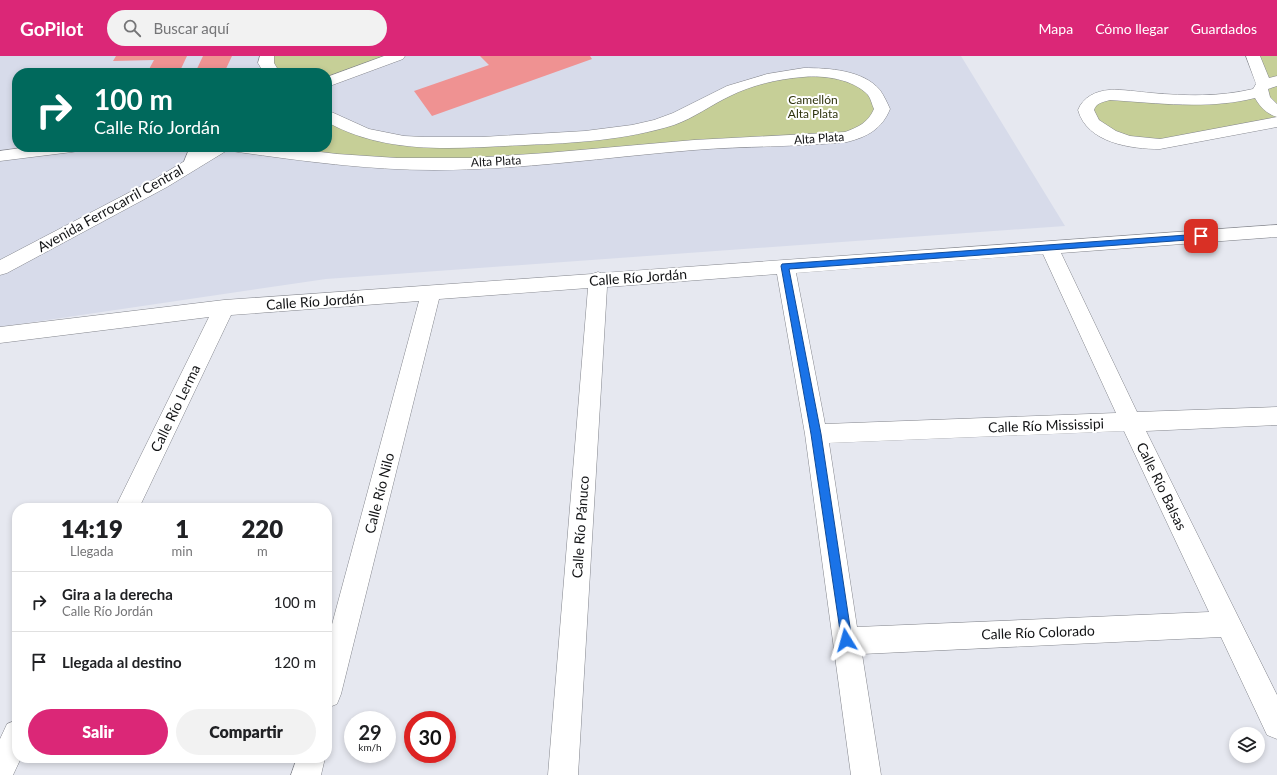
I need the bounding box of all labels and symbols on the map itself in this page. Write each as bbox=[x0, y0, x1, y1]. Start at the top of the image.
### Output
park label: Camellón Alta Plata bbox=[788, 92, 838, 121]
street label: Alta Plata bbox=[793, 129, 845, 147]
street label: Alta Plata bbox=[470, 152, 522, 170]
street label: Avenida Ferrocarril Central bbox=[34, 161, 186, 255]
pin bbox=[1184, 219, 1218, 253]
street label: Calle Río Jordán bbox=[588, 265, 688, 289]
street label: Calle Río Jordán bbox=[265, 289, 365, 313]
street label: Calle Río Lerma bbox=[147, 362, 203, 454]
street label: Calle Río Mississipi bbox=[988, 414, 1104, 436]
street label: Calle Río Balsas bbox=[1133, 439, 1191, 533]
street label: Calle Río Nilo bbox=[361, 451, 397, 535]
street label: Calle Río Pánuco bbox=[568, 475, 592, 579]
position arrow bbox=[825, 619, 867, 661]
street label: Calle Río Colorado bbox=[981, 622, 1095, 642]
speed limit sign: 30 bbox=[404, 711, 456, 763]

